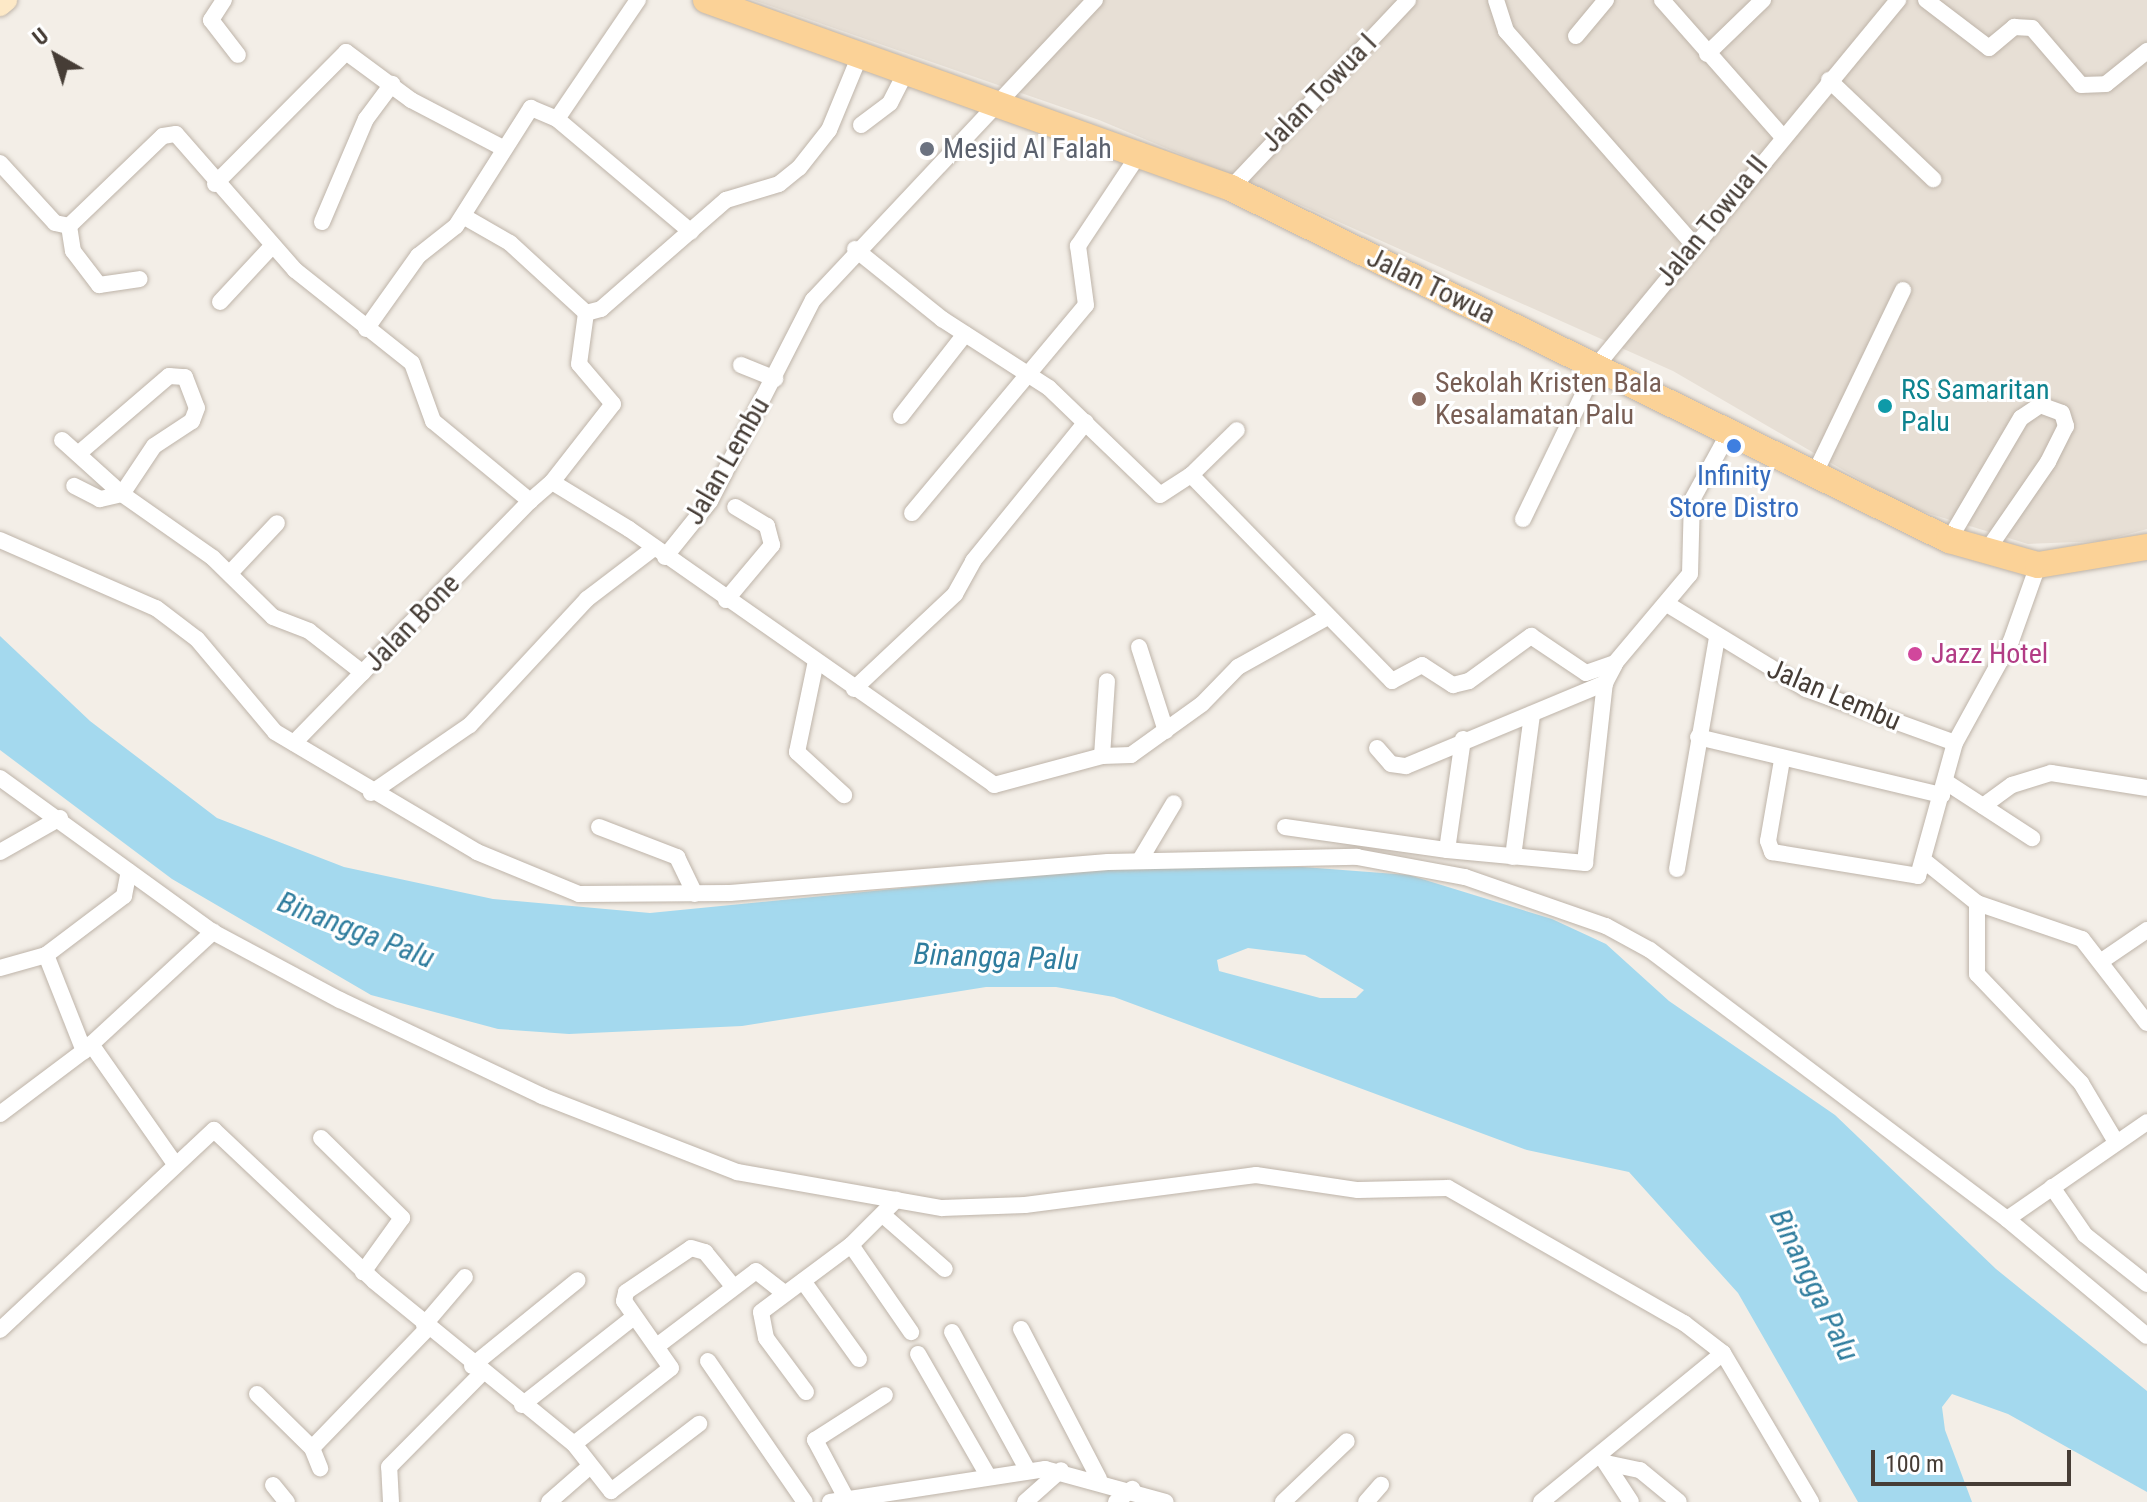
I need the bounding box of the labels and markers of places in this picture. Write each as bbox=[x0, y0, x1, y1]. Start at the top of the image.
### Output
place label: Mesjid Al Falah bbox=[943, 132, 1112, 166]
marker: Mesjid Al Falah bbox=[918, 140, 936, 158]
place label: Sekolah Kristen Bala Kesalamatan Palu bbox=[1435, 366, 1662, 432]
place label: RS Samaritan Palu bbox=[1901, 373, 2049, 439]
marker: Sekolah Kristen Bala Kesalamatan Palu bbox=[1410, 390, 1428, 408]
marker: RS Samaritan Palu bbox=[1876, 397, 1894, 415]
marker: Infinity Store Distro bbox=[1725, 437, 1743, 455]
place label: Infinity Store Distro bbox=[1669, 459, 1799, 525]
place label: Jazz Hotel bbox=[1931, 637, 2048, 671]
marker: Jazz Hotel bbox=[1906, 645, 1924, 663]

